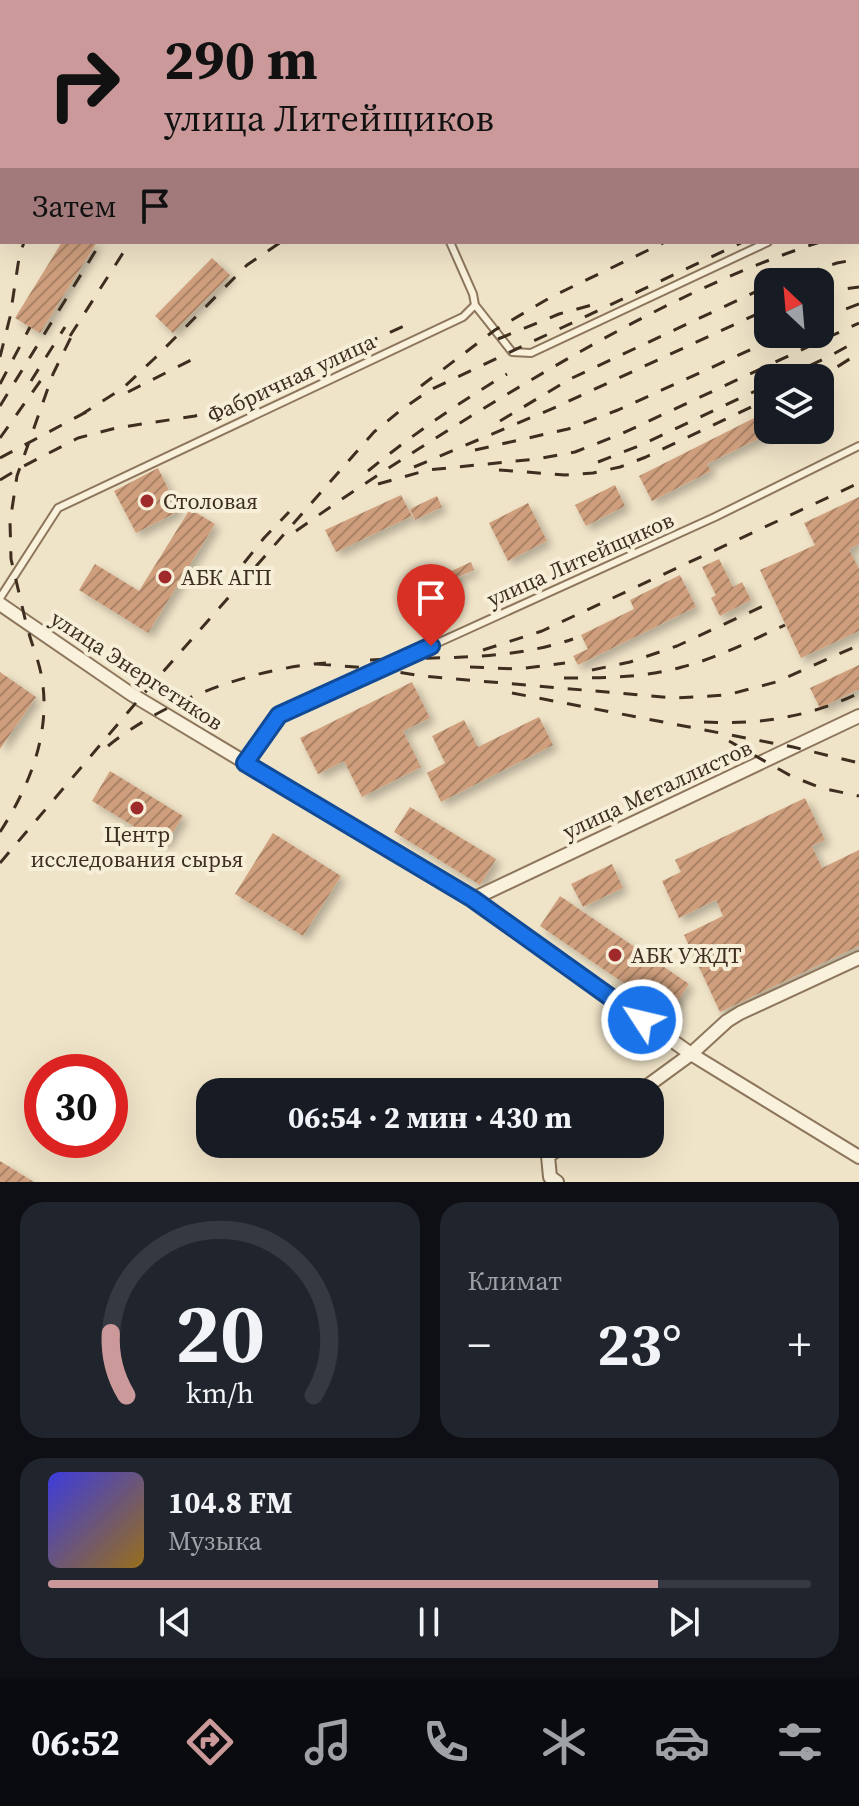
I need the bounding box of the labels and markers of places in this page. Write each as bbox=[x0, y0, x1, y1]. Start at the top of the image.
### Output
place label: Столовая bbox=[163, 486, 258, 516]
marker: Столовая bbox=[138, 492, 156, 510]
place label: АБК АГП bbox=[181, 562, 272, 592]
pin bbox=[397, 564, 465, 646]
marker: АБК АГП bbox=[156, 568, 174, 586]
marker: Центр исследования сырья bbox=[128, 799, 146, 817]
place label: Центр исследования сырья bbox=[30, 819, 244, 874]
place label: АБК УЖДТ bbox=[631, 940, 742, 970]
marker: АБК УЖДТ bbox=[606, 946, 624, 964]

